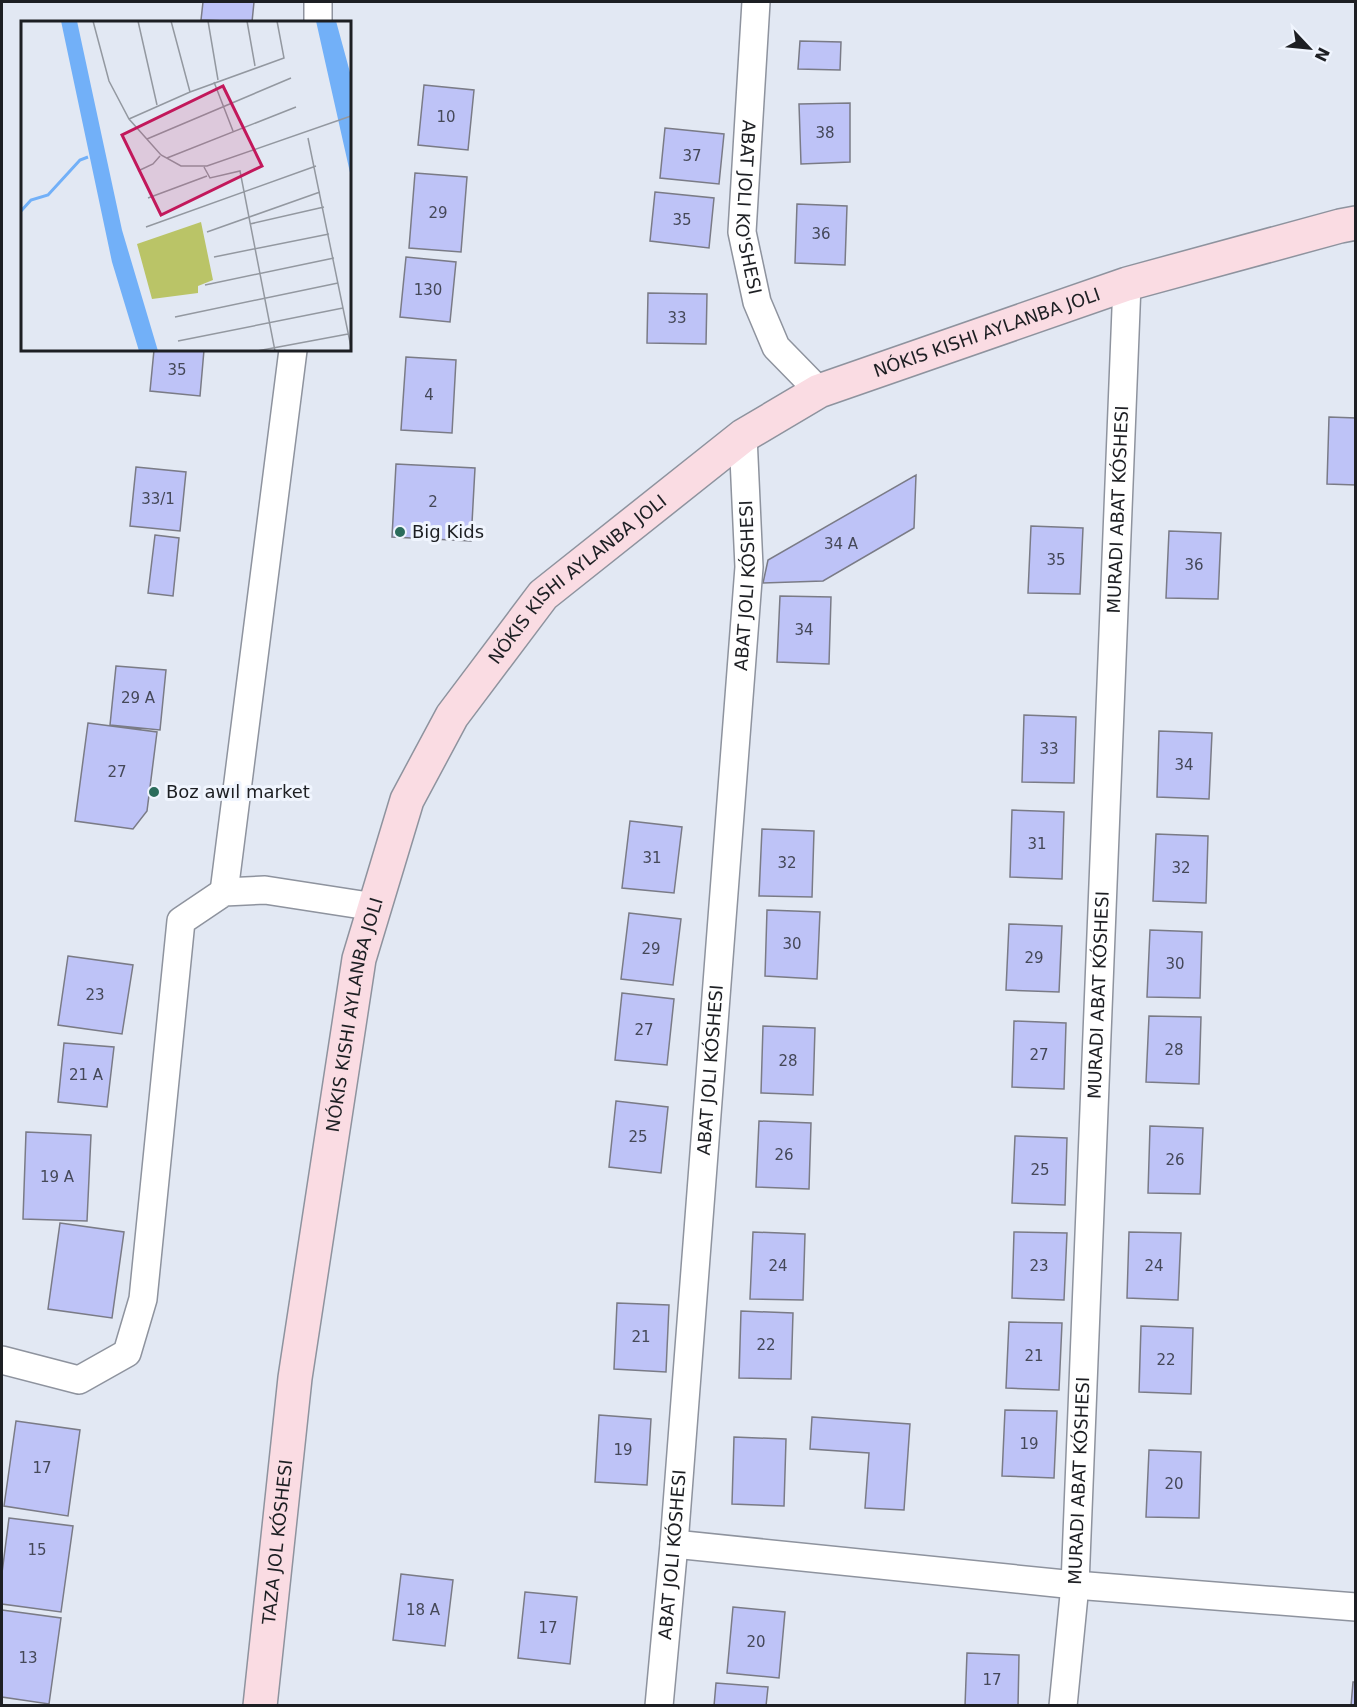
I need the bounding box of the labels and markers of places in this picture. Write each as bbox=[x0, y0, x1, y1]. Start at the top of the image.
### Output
place label: Big Kids bbox=[412, 521, 484, 542]
marker: Big Kids bbox=[393, 525, 407, 539]
place label: Boz awıl market bbox=[166, 781, 310, 802]
marker: Boz awıl market bbox=[147, 785, 161, 799]

